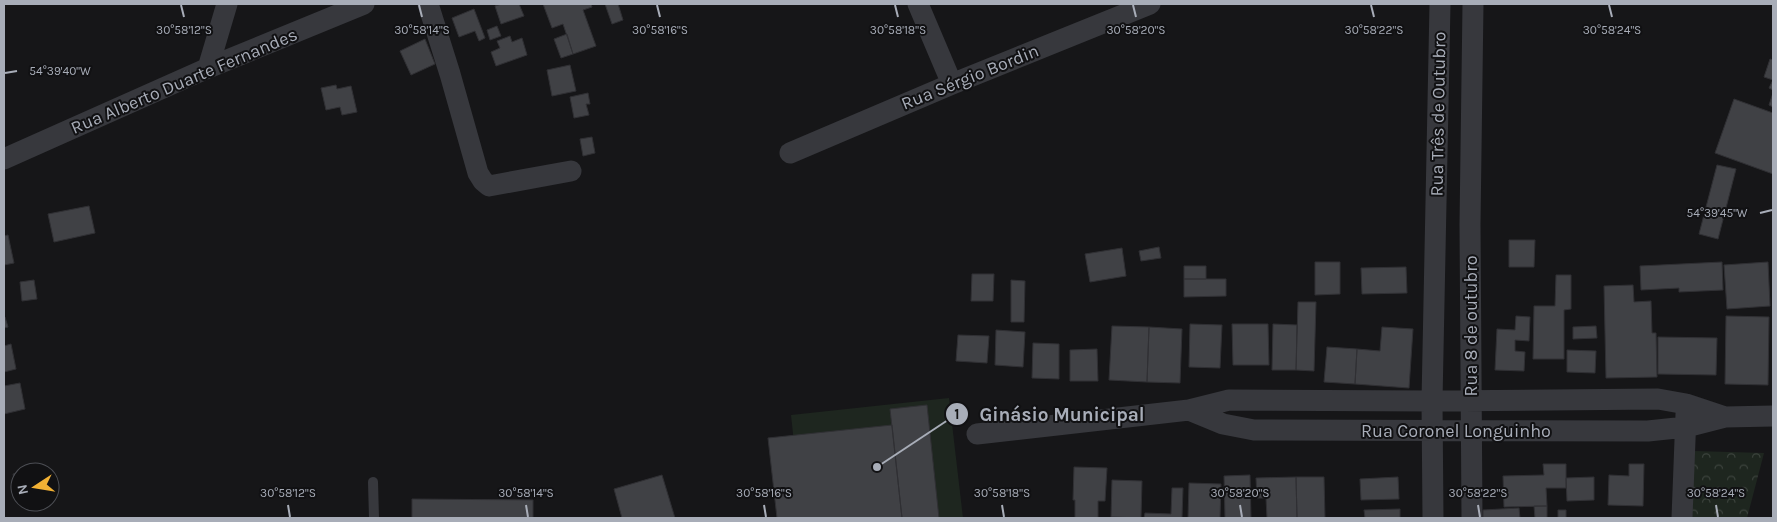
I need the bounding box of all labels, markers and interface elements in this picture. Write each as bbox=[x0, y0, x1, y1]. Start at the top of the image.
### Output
street label: Rua Alberto Duarte Fernandes bbox=[67, 23, 301, 139]
text: 30°58'12"S bbox=[156, 23, 212, 37]
text: 30°58'14"S bbox=[394, 23, 450, 37]
text: 30°58'16"S bbox=[632, 23, 688, 37]
text: 30°58'18"S bbox=[870, 23, 926, 37]
text: 30°58'20"S bbox=[1106, 23, 1166, 37]
text: 30°58'22"S bbox=[1345, 23, 1403, 37]
text: 30°58'24"S bbox=[1583, 23, 1641, 37]
street label: Rua Três de Outubro bbox=[1426, 31, 1450, 197]
street label: Rua Sérgio Bordin bbox=[898, 39, 1042, 115]
text: 54°39'40"W bbox=[29, 64, 91, 78]
text: 54°39'45"W bbox=[1686, 206, 1748, 220]
street label: Rua 8 de outubro bbox=[1460, 255, 1482, 397]
callout: Ginásio Municipal bbox=[944, 397, 1154, 431]
text: Ginásio Municipal bbox=[979, 404, 1145, 426]
text: 1 bbox=[954, 405, 960, 423]
street label: Rua Coronel Longuinho bbox=[1361, 420, 1551, 442]
north arrow bbox=[10, 462, 60, 512]
text: N bbox=[13, 483, 32, 496]
text: 30°58'12"S bbox=[260, 486, 316, 500]
text: 30°58'14"S bbox=[498, 486, 554, 500]
text: 30°58'16"S bbox=[736, 486, 792, 500]
text: 30°58'18"S bbox=[974, 486, 1030, 500]
text: 30°58'20"S bbox=[1210, 486, 1270, 500]
text: 30°58'22"S bbox=[1449, 486, 1507, 500]
text: 30°58'24"S bbox=[1687, 486, 1745, 500]

